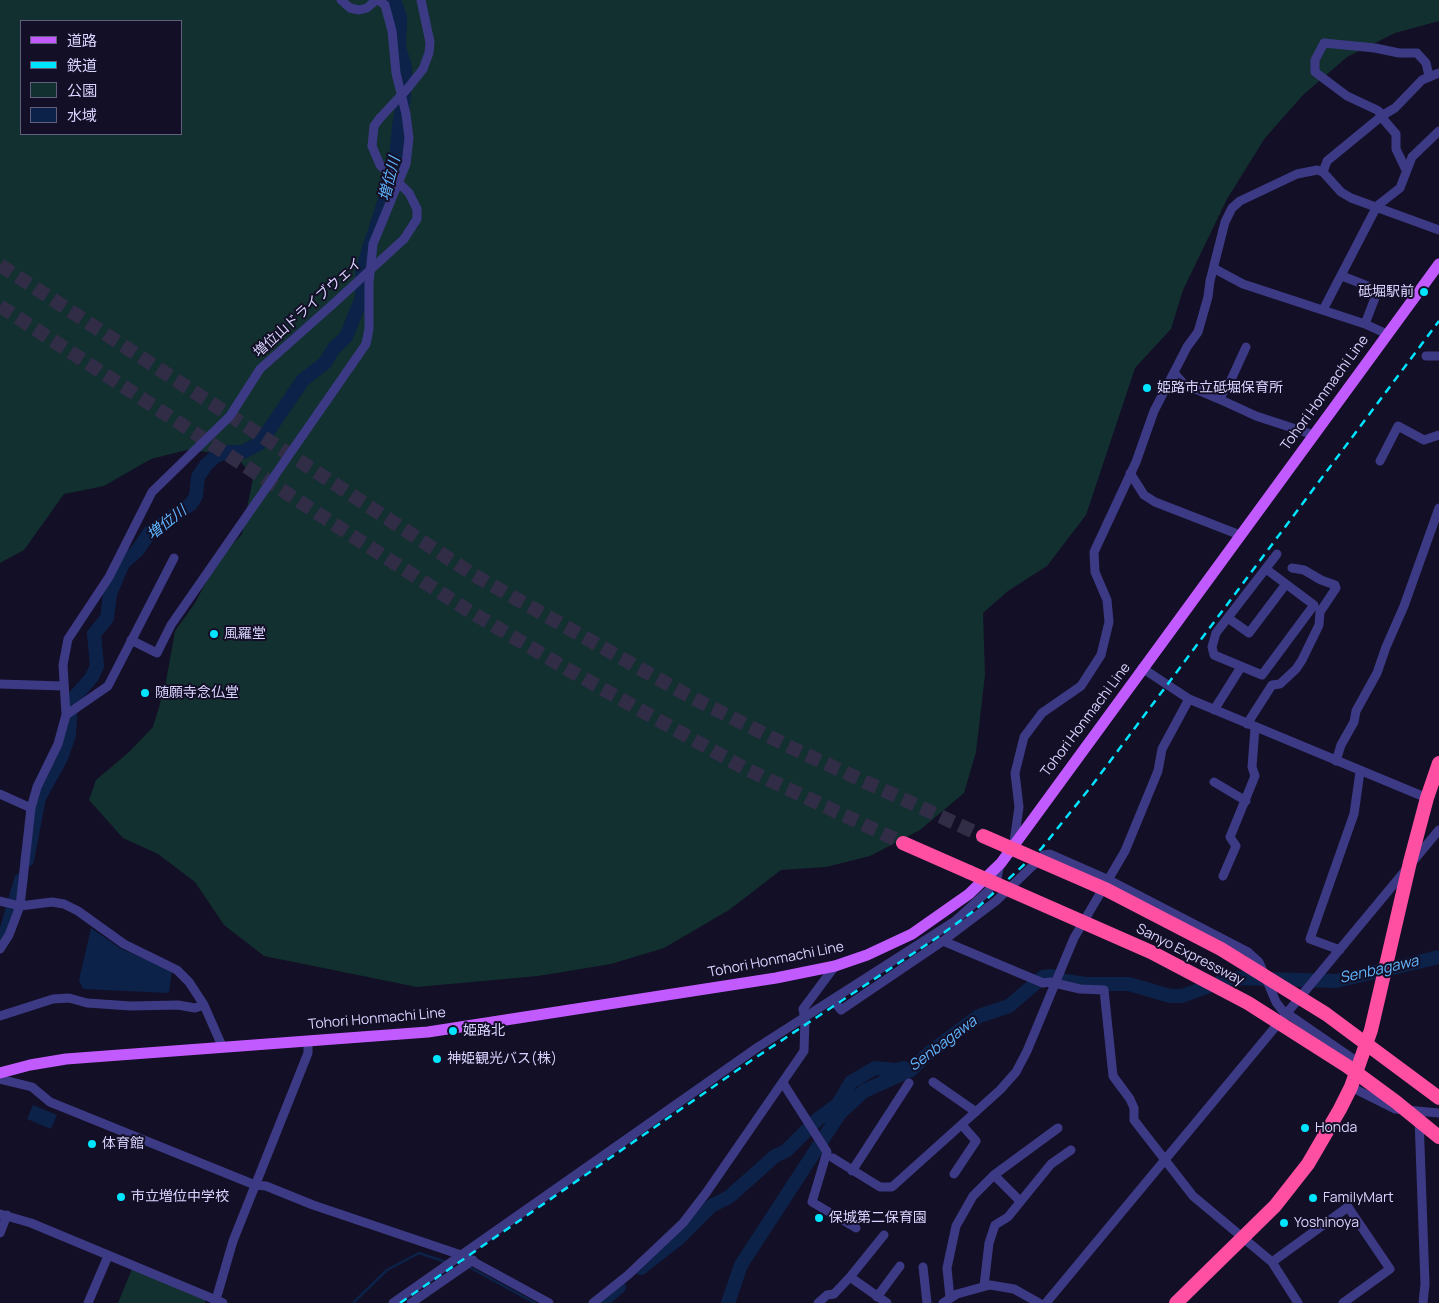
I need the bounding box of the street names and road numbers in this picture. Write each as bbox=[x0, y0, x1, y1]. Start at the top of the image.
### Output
street label: 増位山ドライブウェイ bbox=[250, 255, 366, 361]
street label: Tohori Honmachi Line bbox=[1278, 332, 1372, 454]
street label: Tohori Honmachi Line bbox=[1038, 660, 1134, 780]
street label: Sanyo Expressway bbox=[1133, 921, 1247, 989]
street label: Tohori Honmachi Line bbox=[707, 939, 845, 981]
street label: Tohori Honmachi Line bbox=[308, 1005, 446, 1033]

